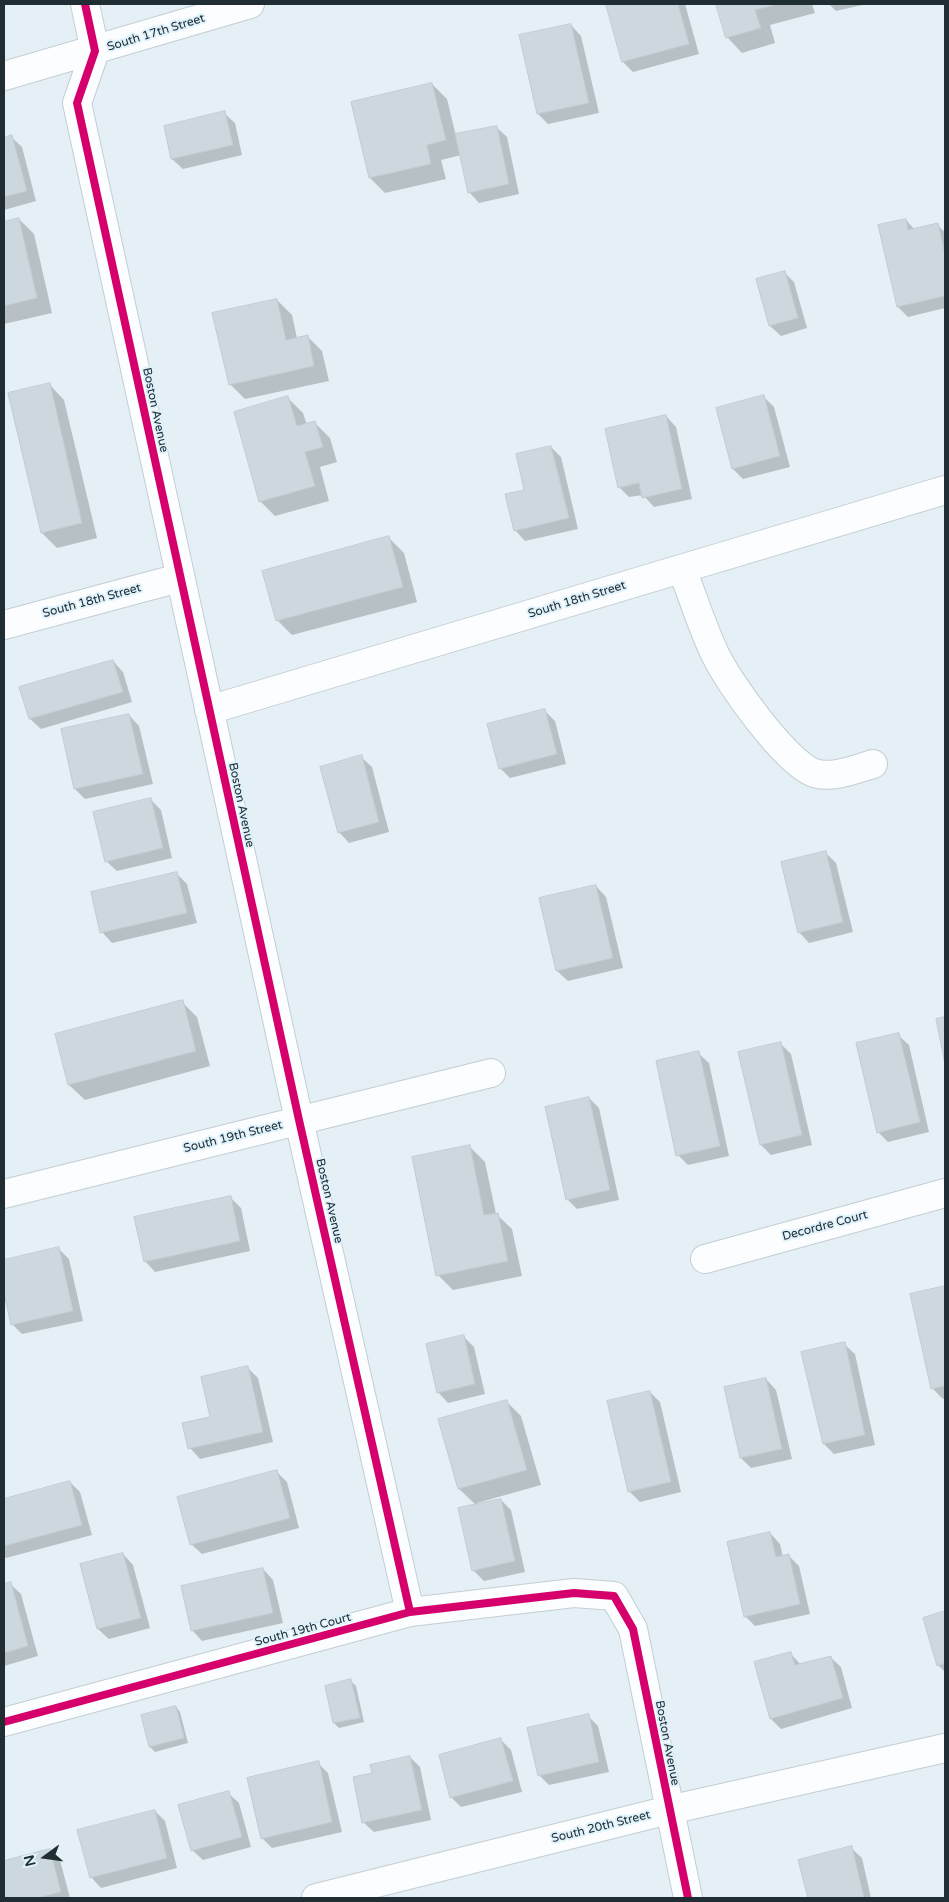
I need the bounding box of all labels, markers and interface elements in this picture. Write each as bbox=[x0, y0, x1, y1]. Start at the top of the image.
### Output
street label: South 17th Street bbox=[105, 11, 207, 55]
street label: Boston Avenue bbox=[139, 366, 171, 454]
street label: South 18th Street bbox=[526, 578, 628, 622]
street label: South 18th Street bbox=[41, 581, 143, 621]
street label: Boston Avenue bbox=[225, 761, 257, 849]
street label: South 19th Street bbox=[182, 1118, 284, 1156]
street label: Boston Avenue bbox=[312, 1157, 346, 1245]
street label: Decordre Court bbox=[781, 1208, 869, 1244]
street label: South 19th Court bbox=[253, 1610, 353, 1650]
street label: Boston Avenue bbox=[652, 1699, 682, 1787]
street label: South 20th Street bbox=[550, 1808, 652, 1846]
north arrow bbox=[20, 1832, 70, 1882]
text: N bbox=[20, 1853, 40, 1868]

